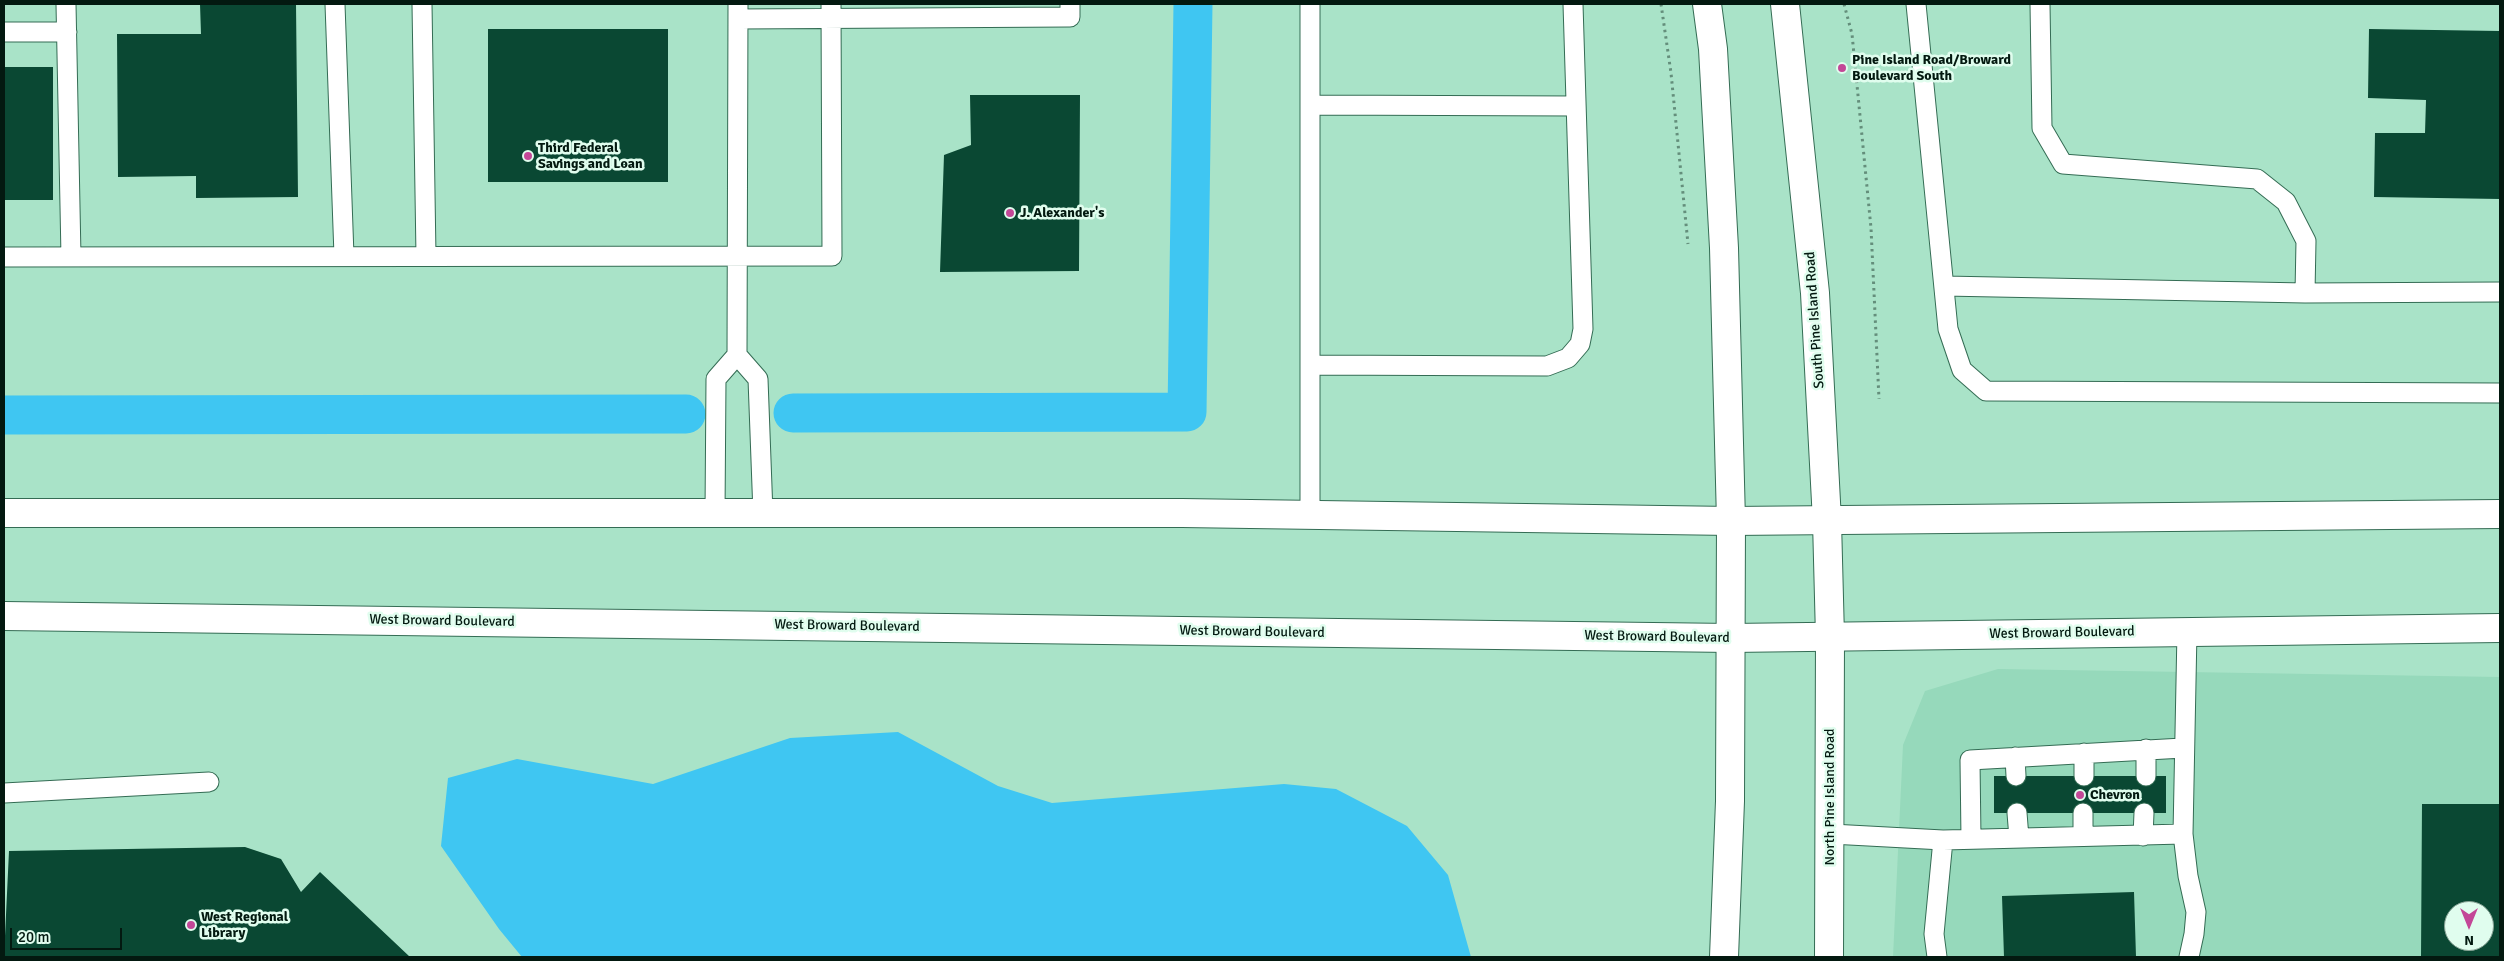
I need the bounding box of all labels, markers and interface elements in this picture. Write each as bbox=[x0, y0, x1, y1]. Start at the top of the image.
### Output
place label: Pine Island Road/Broward Boulevard South bbox=[1852, 52, 2011, 84]
marker: Pine Island Road/Broward Boulevard South bbox=[1836, 62, 1848, 74]
place label: Third Federal Savings and Loan bbox=[538, 140, 643, 172]
marker: Third Federal Savings and Loan bbox=[522, 150, 534, 162]
place label: J. Alexander's bbox=[1020, 205, 1104, 221]
marker: J. Alexander's bbox=[1004, 207, 1016, 219]
street label: South Pine Island Road bbox=[1802, 251, 1828, 389]
street label: West Broward Boulevard bbox=[369, 611, 515, 631]
street label: West Broward Boulevard bbox=[774, 616, 920, 636]
street label: West Broward Boulevard bbox=[1179, 622, 1325, 642]
street label: West Broward Boulevard bbox=[1989, 623, 2135, 643]
street label: West Broward Boulevard bbox=[1584, 627, 1730, 647]
street label: North Pine Island Road bbox=[1822, 729, 1838, 865]
place label: Chevron bbox=[2090, 787, 2140, 803]
marker: Chevron bbox=[2074, 789, 2086, 801]
north arrow bbox=[2444, 901, 2494, 951]
place label: West Regional Library bbox=[201, 909, 288, 942]
scale bar bbox=[12, 918, 125, 950]
marker: West Regional Library bbox=[185, 919, 197, 931]
text: 20 m bbox=[18, 928, 49, 946]
text: N bbox=[2464, 932, 2474, 949]

